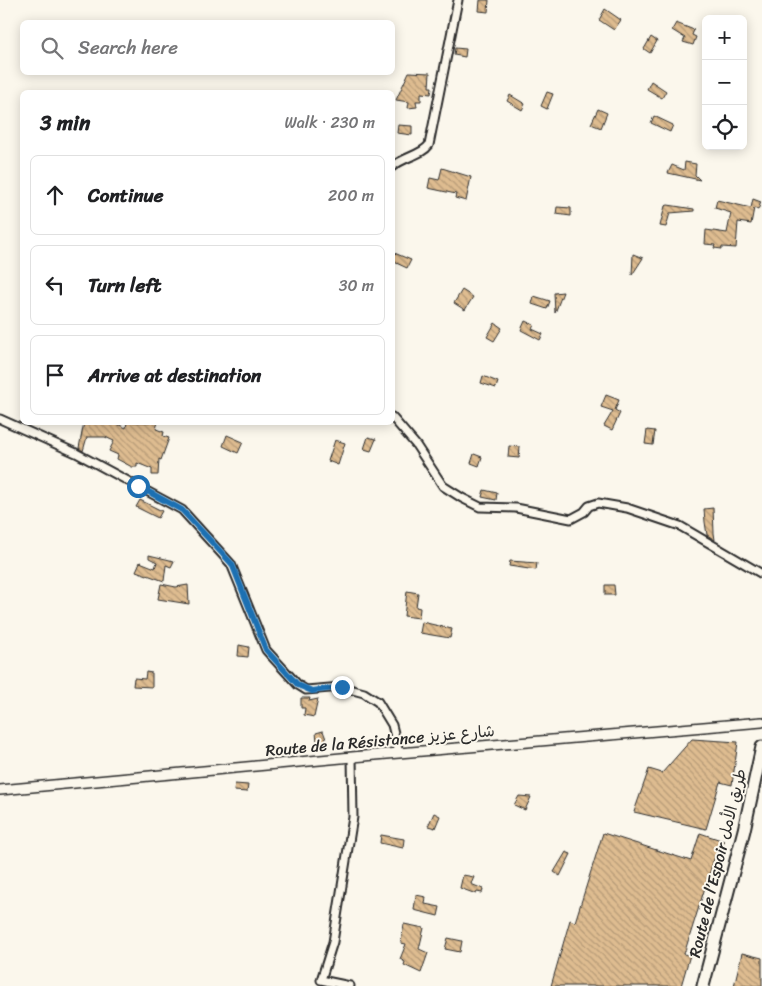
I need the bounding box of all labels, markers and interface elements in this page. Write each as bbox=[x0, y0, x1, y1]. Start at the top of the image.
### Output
map controls bbox=[702, 15, 747, 150]
button: + bbox=[702, 15, 747, 60]
search box bbox=[20, 20, 395, 75]
text: Search here bbox=[78, 31, 178, 64]
icon: search bbox=[38, 34, 66, 62]
button: − bbox=[702, 60, 747, 105]
text: 3 min bbox=[40, 104, 90, 142]
button: locate bbox=[702, 105, 747, 150]
text: Walk · 230 m bbox=[284, 108, 375, 137]
text: Continue bbox=[88, 179, 164, 212]
icon: ahead bbox=[41, 181, 69, 209]
text: 200 m bbox=[328, 181, 374, 210]
text: Turn left bbox=[88, 269, 161, 302]
icon: left bbox=[41, 271, 69, 299]
text: 30 m bbox=[339, 271, 374, 300]
text: Arrive at destination bbox=[88, 359, 261, 392]
icon: arrive bbox=[41, 361, 69, 389]
route start bbox=[127, 475, 150, 498]
route end bbox=[331, 676, 354, 699]
street label: Route de la Résistance شارع عزيز bbox=[264, 716, 496, 765]
street label: Route de l’Espoir طريق الأمل bbox=[680, 766, 755, 961]

